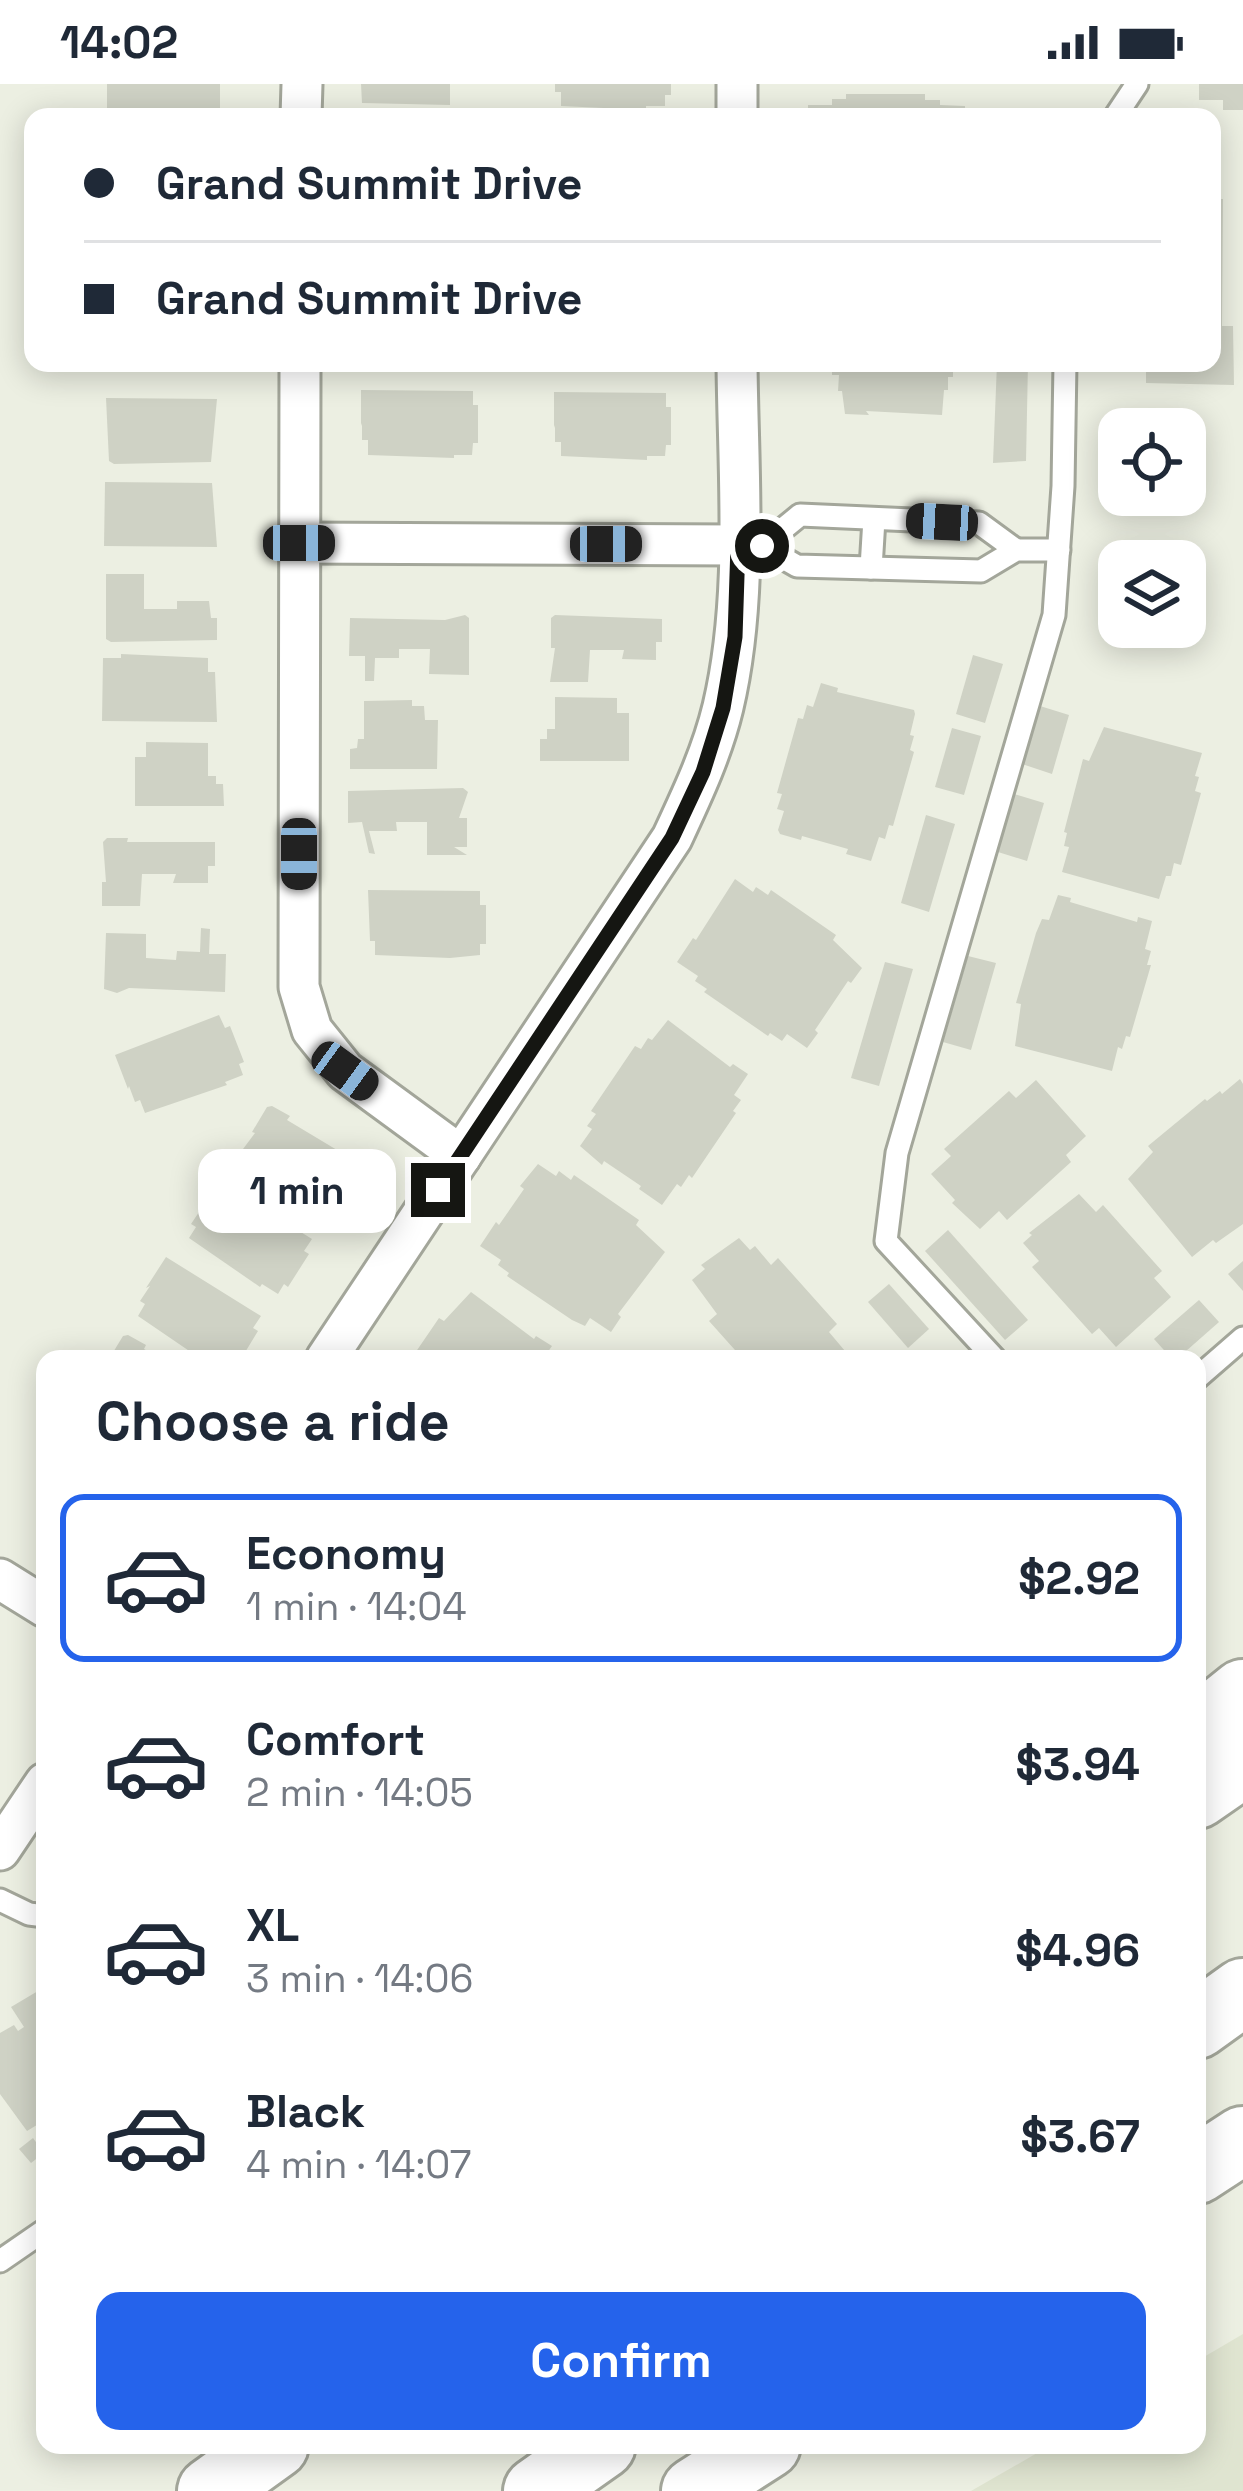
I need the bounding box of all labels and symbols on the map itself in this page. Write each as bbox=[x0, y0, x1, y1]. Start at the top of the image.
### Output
car bbox=[905, 502, 979, 542]
route start bbox=[735, 519, 789, 573]
car bbox=[263, 525, 335, 561]
car bbox=[570, 526, 642, 562]
car bbox=[281, 818, 317, 890]
car bbox=[305, 1035, 385, 1107]
callout: 1 min bbox=[198, 1148, 396, 1232]
route end bbox=[411, 1163, 465, 1217]

